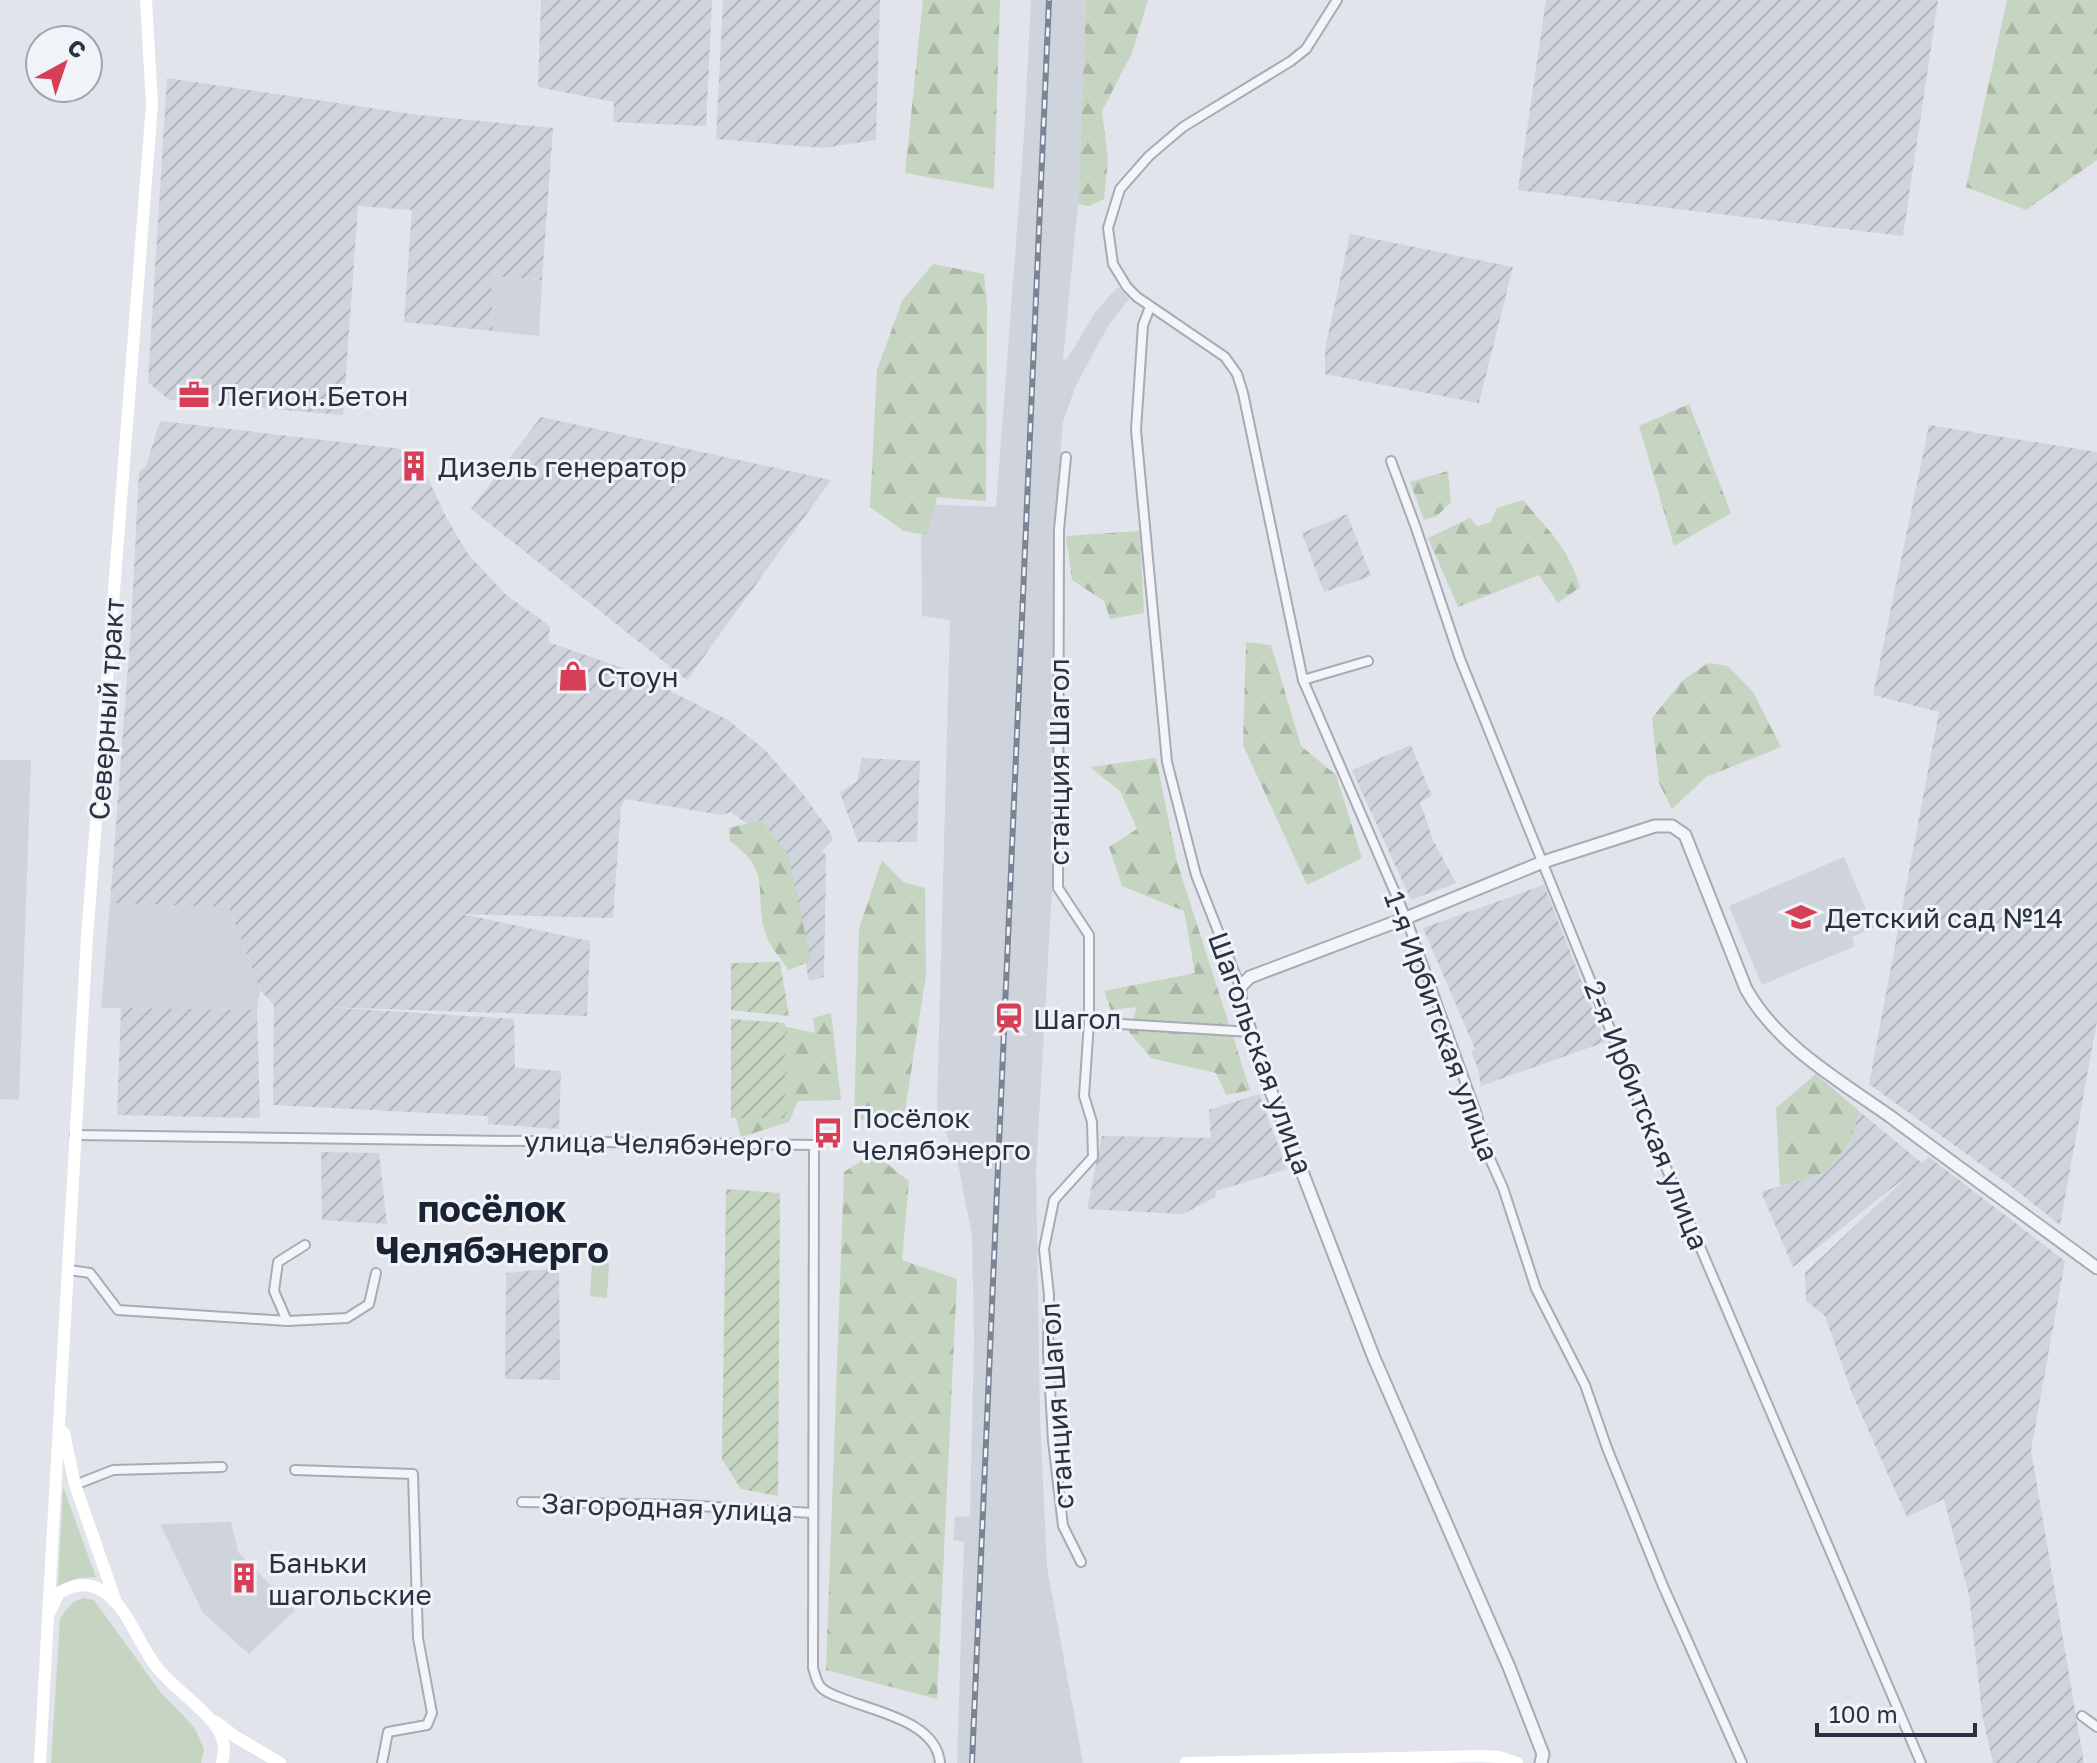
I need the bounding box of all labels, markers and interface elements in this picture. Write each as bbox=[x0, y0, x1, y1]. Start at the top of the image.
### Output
north arrow bbox=[24, 24, 104, 104]
text: С bbox=[63, 33, 92, 64]
office icon: Легион.Бетон bbox=[177, 378, 211, 412]
place label: Легион.Бетон bbox=[218, 379, 408, 412]
building icon: Дизель генератор bbox=[397, 449, 431, 483]
place label: Дизель генератор bbox=[438, 450, 687, 483]
street label: Северный тракт bbox=[82, 596, 130, 821]
street label: станция Шагол bbox=[1042, 658, 1075, 866]
shop icon: Стоун bbox=[556, 659, 590, 693]
place label: Стоун bbox=[597, 660, 678, 693]
street label: 1-я Ирбитская улица bbox=[1378, 887, 1506, 1165]
school or university icon: Детский сад №14 bbox=[1784, 900, 1818, 934]
place label: Детский сад №14 bbox=[1825, 901, 2063, 934]
street label: Шагольская улица bbox=[1202, 927, 1320, 1179]
street label: 2-я Ирбитская улица bbox=[1578, 976, 1716, 1254]
station icon: Шагол bbox=[992, 1001, 1026, 1035]
place label: Шагол bbox=[1033, 1002, 1121, 1035]
place label: Посёлок Челябэнерго bbox=[852, 1101, 1031, 1166]
bus stop icon: Посёлок Челябэнерго bbox=[811, 1116, 845, 1150]
street label: улица Челябэнерго bbox=[524, 1124, 792, 1162]
district label: посёлок Челябэнерго bbox=[375, 1187, 609, 1271]
street label: станция Шагол bbox=[1032, 1301, 1080, 1511]
street label: Загородная улица bbox=[541, 1486, 793, 1528]
place label: Баньки шагольские bbox=[268, 1546, 432, 1611]
building icon: Баньки шагольские bbox=[227, 1561, 261, 1595]
scale bar bbox=[1817, 1687, 1975, 1737]
text: 100 m bbox=[1829, 1699, 1898, 1728]

